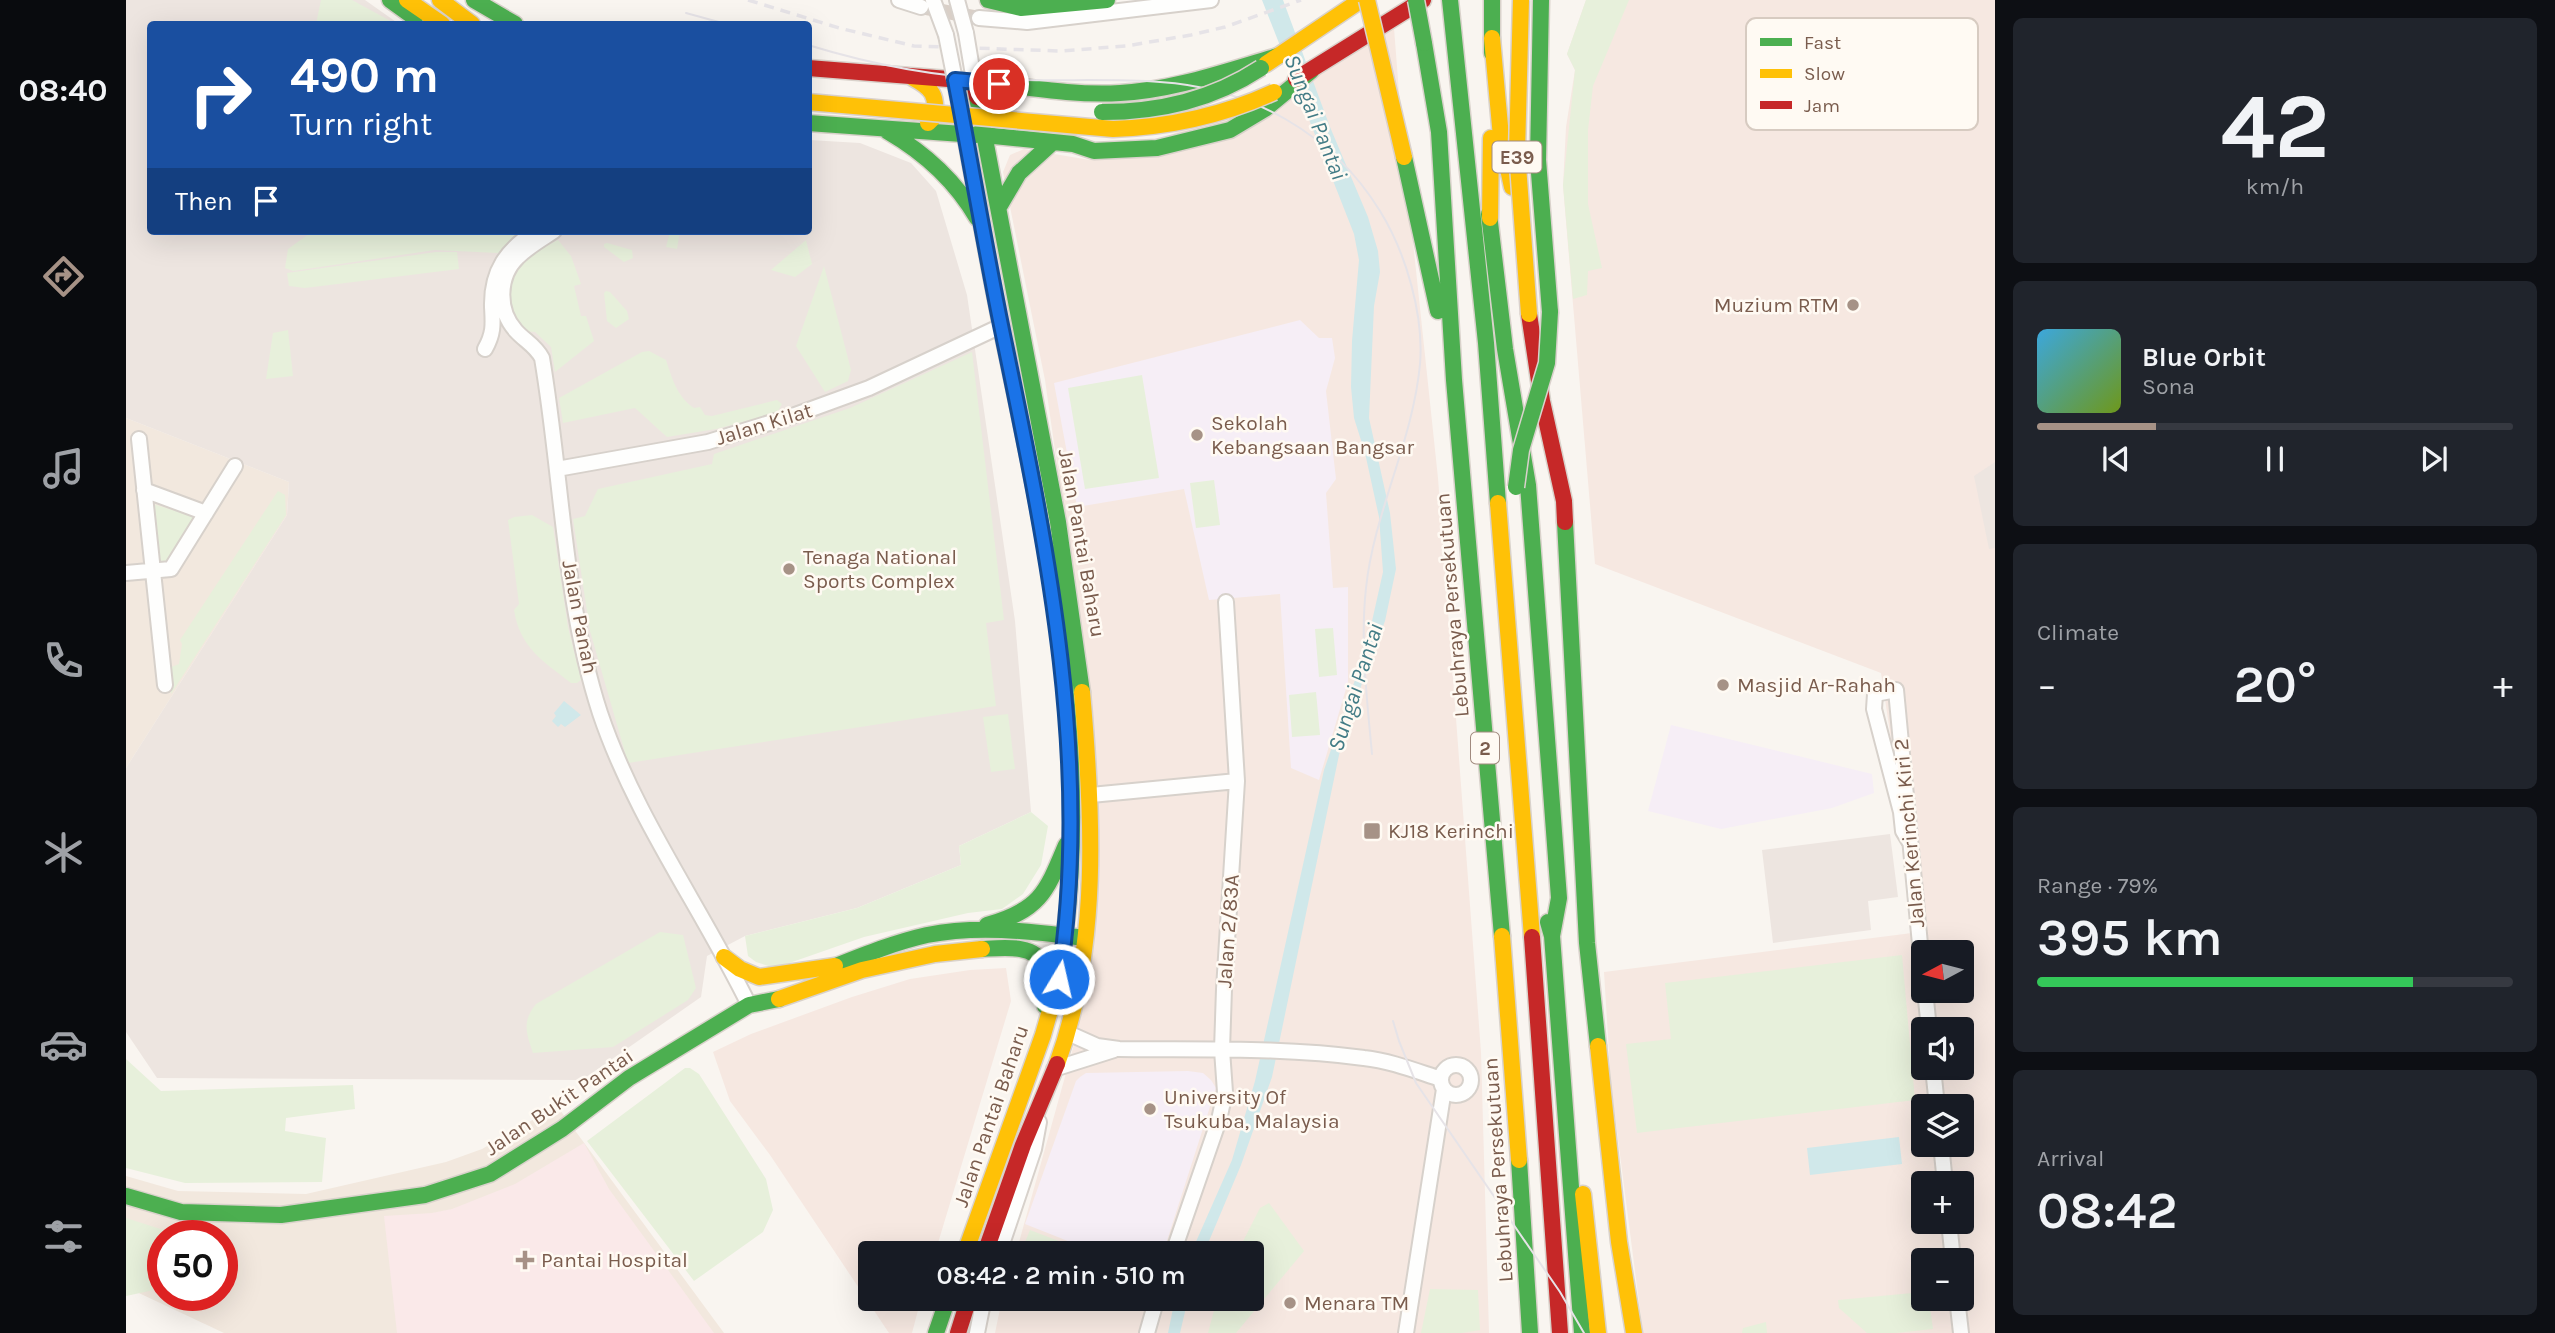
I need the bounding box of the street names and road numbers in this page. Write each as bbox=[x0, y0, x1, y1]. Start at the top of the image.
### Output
road number: E39 bbox=[1492, 141, 1542, 172]
street label: Jalan Kilat bbox=[713, 398, 815, 450]
street label: Jalan Pantai Baharu bbox=[1054, 447, 1110, 639]
street label: Lebuhraya Persekutuan bbox=[1430, 492, 1474, 718]
street label: Jalan Panah bbox=[557, 558, 603, 676]
road number: 2 bbox=[1471, 733, 1499, 764]
street label: Jalan Kerinchi Kiri 2 bbox=[1889, 737, 1929, 929]
street label: Jalan 2/83A bbox=[1212, 873, 1244, 989]
street label: Jalan Pantai Baharu bbox=[949, 1022, 1033, 1210]
street label: Jalan Bukit Pantai bbox=[480, 1044, 638, 1160]
street label: Lebuhraya Persekutuan bbox=[1478, 1057, 1518, 1283]

